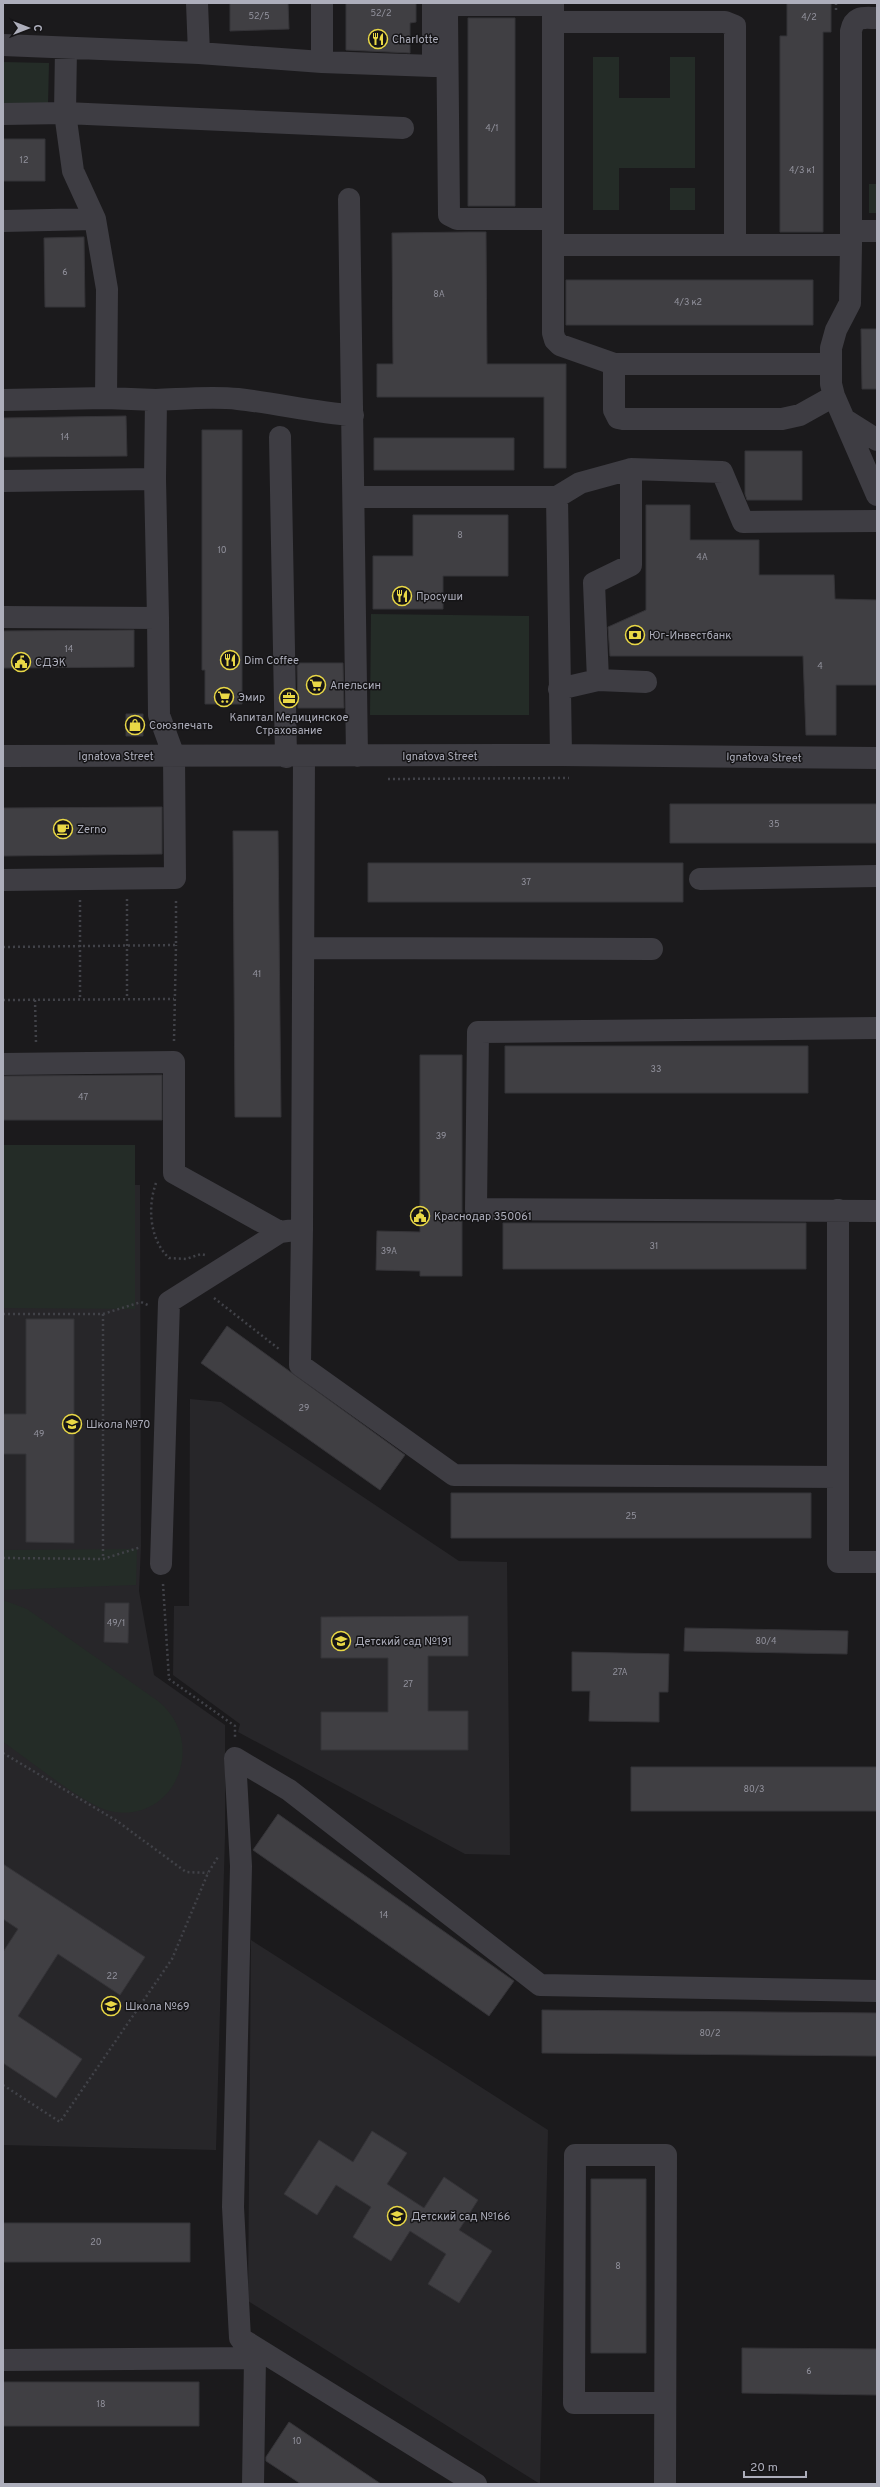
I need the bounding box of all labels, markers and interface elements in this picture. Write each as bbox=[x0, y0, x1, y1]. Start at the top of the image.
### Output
north arrow bbox=[8, 8, 48, 48]
house number: 52/2 bbox=[371, 8, 391, 19]
house number: 52/5 bbox=[248, 11, 270, 22]
house number: 4/2 bbox=[801, 12, 817, 23]
text: С bbox=[30, 24, 44, 32]
restaurant icon: Charlotte bbox=[367, 28, 389, 50]
place label: Charlotte bbox=[392, 33, 438, 47]
house number: 4/1 bbox=[485, 123, 499, 134]
house number: 12 bbox=[20, 155, 28, 166]
house number: 4/3 к1 bbox=[789, 165, 815, 176]
house number: 6 bbox=[62, 267, 68, 278]
house number: 8А bbox=[433, 289, 445, 300]
house number: 4/3 к2 bbox=[674, 297, 702, 308]
house number: 14 bbox=[61, 432, 70, 443]
house number: 8 bbox=[457, 530, 463, 541]
house number: 10 bbox=[217, 545, 227, 556]
house number: 4А bbox=[696, 552, 708, 563]
restaurant icon: Просуши bbox=[391, 585, 413, 607]
place label: Просуши bbox=[416, 590, 463, 604]
bank icon: Юг-Инвестбанк bbox=[624, 624, 646, 646]
place label: Юг-Инвестбанк bbox=[649, 629, 732, 643]
house number: 14 bbox=[65, 644, 74, 655]
restaurant icon: Dim Coffee bbox=[219, 649, 241, 671]
public building icon: СДЭК bbox=[10, 651, 32, 673]
place label: Dim Coffee bbox=[244, 654, 299, 668]
place label: СДЭК bbox=[35, 656, 66, 670]
house number: 4 bbox=[817, 661, 823, 672]
supermarket icon: Апельсин bbox=[305, 674, 327, 696]
place label: Апельсин bbox=[330, 679, 381, 693]
supermarket icon: Эмир bbox=[213, 686, 235, 708]
office icon: Капитал Медицинское Страхование bbox=[278, 687, 300, 709]
place label: Эмир bbox=[238, 691, 265, 705]
place label: Капитал Медицинское Страхование bbox=[230, 711, 348, 738]
shop icon: Союзпечать bbox=[124, 714, 146, 736]
place label: Союзпечать bbox=[149, 719, 213, 733]
street label: Ignatova Street bbox=[78, 750, 154, 764]
street label: Ignatova Street bbox=[402, 750, 478, 764]
street label: Ignatova Street bbox=[726, 750, 802, 766]
cafe icon: Zerno bbox=[52, 818, 74, 840]
house number: 35 bbox=[768, 819, 780, 830]
place label: Zerno bbox=[77, 823, 107, 837]
house number: 37 bbox=[521, 877, 531, 888]
house number: 41 bbox=[253, 969, 261, 980]
house number: 33 bbox=[651, 1064, 661, 1075]
house number: 47 bbox=[78, 1092, 88, 1103]
house number: 39 bbox=[436, 1131, 446, 1142]
public building icon: Краснодар 350061 bbox=[409, 1205, 431, 1227]
place label: Краснодар 350061 bbox=[434, 1210, 532, 1224]
house number: 31 bbox=[650, 1241, 658, 1252]
house number: 39А bbox=[381, 1246, 397, 1257]
house number: 29 bbox=[299, 1403, 309, 1414]
school or university icon: Школа №70 bbox=[61, 1413, 83, 1435]
place label: Школа №70 bbox=[86, 1418, 150, 1432]
house number: 49 bbox=[34, 1429, 44, 1440]
house number: 25 bbox=[625, 1511, 637, 1522]
house number: 49/1 bbox=[107, 1618, 125, 1629]
school or university icon: Детский сад №191 bbox=[330, 1630, 352, 1652]
place label: Детский сад №191 bbox=[355, 1635, 452, 1649]
house number: 80/4 bbox=[755, 1636, 777, 1647]
house number: 27А bbox=[612, 1667, 628, 1678]
house number: 27 bbox=[403, 1679, 413, 1690]
house number: 80/3 bbox=[743, 1784, 765, 1795]
house number: 14 bbox=[380, 1910, 389, 1921]
house number: 22 bbox=[106, 1971, 118, 1982]
school or university icon: Школа №69 bbox=[100, 1995, 122, 2017]
place label: Школа №69 bbox=[125, 2000, 190, 2014]
house number: 80/2 bbox=[699, 2028, 721, 2039]
school or university icon: Детский сад №166 bbox=[386, 2205, 408, 2227]
place label: Детский сад №166 bbox=[411, 2210, 510, 2224]
house number: 20 bbox=[90, 2237, 102, 2248]
house number: 8 bbox=[615, 2261, 621, 2272]
house number: 6 bbox=[806, 2366, 812, 2377]
house number: 18 bbox=[97, 2399, 105, 2410]
house number: 10 bbox=[292, 2436, 302, 2447]
scale bar bbox=[744, 2453, 806, 2479]
text: 20 m bbox=[750, 2460, 778, 2476]

